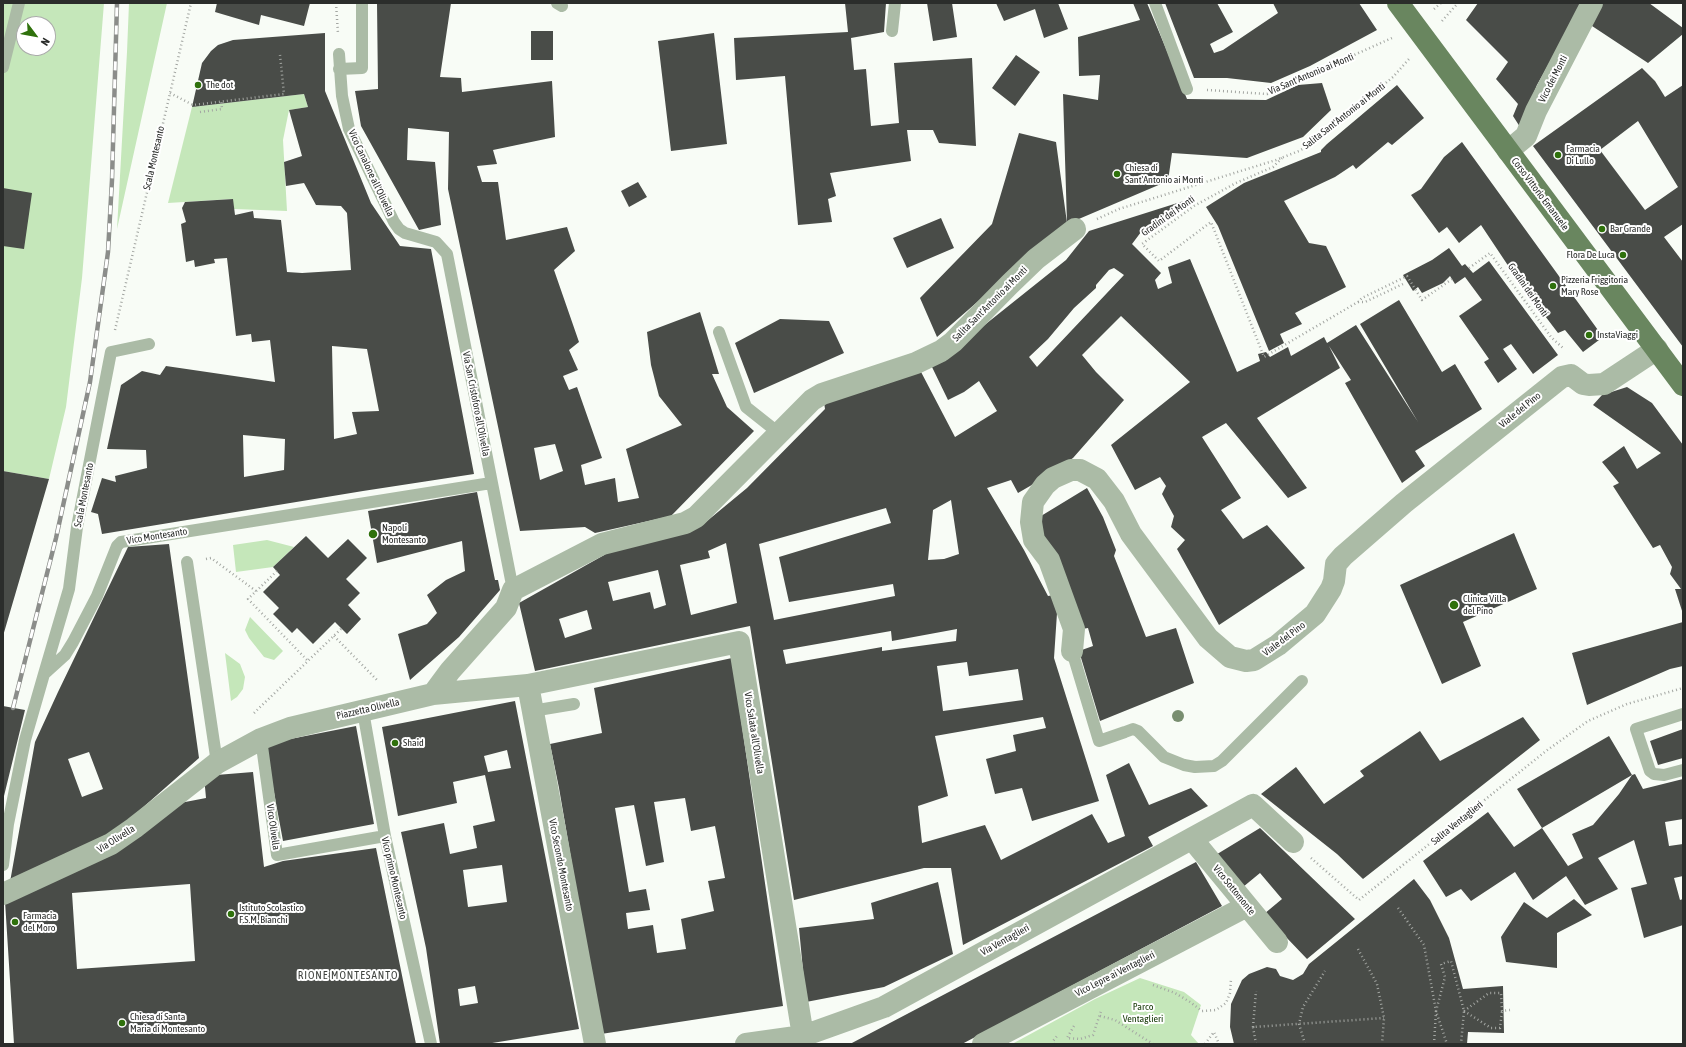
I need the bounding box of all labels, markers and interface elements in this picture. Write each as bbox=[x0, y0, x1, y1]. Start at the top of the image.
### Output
north arrow bbox=[16, 16, 56, 56]
text: N bbox=[39, 36, 52, 48]
street label: Via Sant'Antonio ai Monti bbox=[1266, 51, 1356, 97]
street label: Vico dei Monti bbox=[1536, 53, 1570, 105]
place label: The dot bbox=[206, 79, 233, 91]
marker: The dot bbox=[193, 80, 203, 90]
street label: Salita Sant'Antonio ai Monti bbox=[1300, 80, 1388, 152]
street label: Scala Montesanto bbox=[141, 125, 167, 191]
street label: Vico Canalone all'Olivella bbox=[346, 128, 396, 218]
place label: Farmacia Di Lullo bbox=[1566, 143, 1600, 166]
marker: Farmacia Di Lullo bbox=[1553, 150, 1563, 160]
street label: Corso Vittorio Emanuele bbox=[1509, 155, 1571, 233]
place label: Chiesa di Sant'Antonio ai Monti bbox=[1125, 162, 1203, 186]
marker: Chiesa di Sant'Antonio ai Monti bbox=[1112, 169, 1122, 179]
street label: Gradini dei Monti bbox=[1139, 193, 1197, 239]
place label: Bar Grande bbox=[1610, 223, 1651, 235]
marker: Bar Grande bbox=[1597, 224, 1607, 234]
place label: Flora De Luca bbox=[1566, 249, 1615, 261]
marker: Flora De Luca bbox=[1618, 250, 1628, 260]
street label: Gradini dei Monti bbox=[1505, 261, 1551, 319]
street label: Salita Sant'Antonio ai Monti bbox=[950, 264, 1030, 344]
place label: Pizzeria Friggitoria Mary Rose bbox=[1561, 274, 1628, 298]
marker: Pizzeria Friggitoria Mary Rose bbox=[1548, 281, 1558, 291]
place label: InstaViaggi bbox=[1597, 329, 1638, 341]
marker: InstaViaggi bbox=[1584, 330, 1594, 340]
street label: Via San Cristoforo all'Olivella bbox=[460, 351, 492, 457]
street label: Viale del Pino bbox=[1497, 390, 1543, 430]
street label: Scala Montesanto bbox=[72, 462, 96, 528]
place label: Napoli Montesanto bbox=[382, 522, 426, 546]
street label: Vico Montesanto bbox=[126, 525, 188, 547]
marker: Napoli Montesanto bbox=[367, 528, 379, 540]
place label: Clinica Villa del Pino bbox=[1463, 593, 1506, 616]
marker: Clinica Villa del Pino bbox=[1448, 599, 1460, 611]
street label: Viale del Pino bbox=[1260, 619, 1308, 659]
street label: Vico Salata all'Olivella bbox=[742, 691, 766, 775]
street label: Piazzetta Olivella bbox=[335, 696, 401, 722]
place label: Shaid bbox=[403, 737, 424, 749]
marker: Shaid bbox=[390, 738, 400, 748]
street label: Salita Ventaglieri bbox=[1429, 798, 1485, 848]
street label: Vico Olivella bbox=[264, 803, 282, 851]
street label: Vico Secondo Montesanto bbox=[546, 818, 576, 912]
street label: Via Olivella bbox=[95, 823, 137, 855]
street label: Vico primo Montesanto bbox=[379, 836, 409, 920]
street label: Vico Sottomonte bbox=[1210, 863, 1258, 917]
place label: Istituto Scolastico F.S.M. Bianchi bbox=[239, 902, 304, 926]
marker: Istituto Scolastico F.S.M. Bianchi bbox=[226, 909, 236, 919]
place label: Farmacia del Moro bbox=[23, 910, 57, 934]
marker: Farmacia del Moro bbox=[10, 917, 20, 927]
street label: Via Ventaglieri bbox=[979, 922, 1031, 958]
street label: Vico Lepre ai Ventaglieri bbox=[1073, 949, 1157, 999]
district label: RIONE MONTESANTO bbox=[298, 969, 398, 983]
park label: Parco Ventaglieri bbox=[1123, 1001, 1163, 1024]
place label: Chiesa di Santa Maria di Montesanto bbox=[130, 1011, 205, 1034]
marker: Chiesa di Santa Maria di Montesanto bbox=[117, 1018, 127, 1028]

